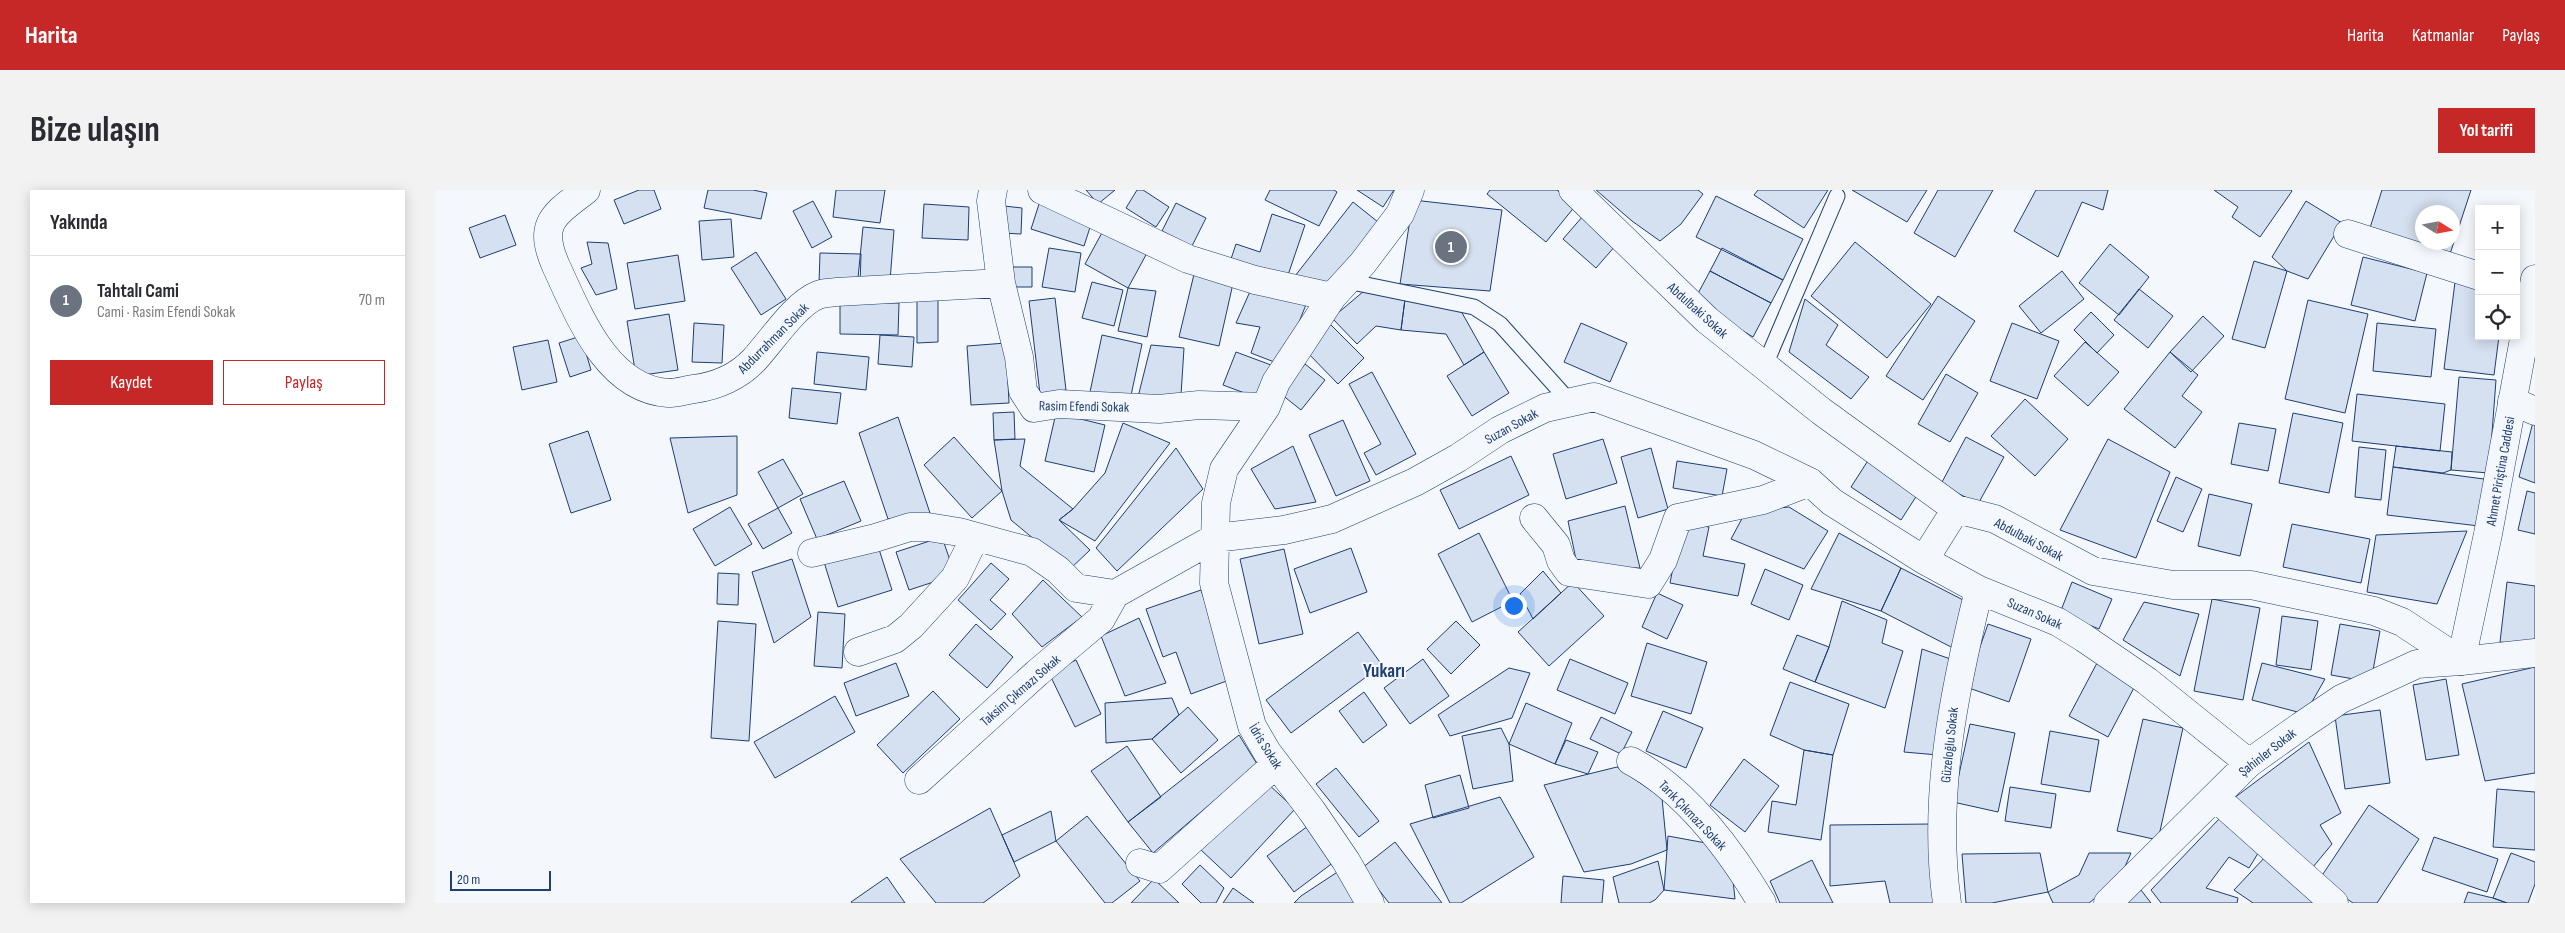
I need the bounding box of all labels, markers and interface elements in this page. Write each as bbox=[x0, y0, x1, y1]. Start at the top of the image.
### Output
text: Harita bbox=[25, 21, 78, 50]
text: Harita bbox=[2347, 25, 2384, 46]
text: Katmanlar bbox=[2412, 25, 2474, 46]
text: Paylaş bbox=[2502, 25, 2540, 46]
button: Yol tarifi bbox=[2438, 108, 2535, 153]
text: Bize ulaşın bbox=[30, 109, 160, 152]
north arrow bbox=[2415, 205, 2460, 250]
map controls bbox=[2475, 205, 2520, 340]
button: + bbox=[2475, 205, 2520, 250]
text: Yakında bbox=[50, 210, 107, 235]
pin: 1 bbox=[1435, 228, 1467, 266]
button: − bbox=[2475, 250, 2520, 295]
street label: Abdulbaki Sokak bbox=[1663, 278, 1732, 342]
text: Tahtalı Cami bbox=[97, 280, 179, 303]
text: 1 bbox=[63, 291, 69, 310]
text: 70 m bbox=[359, 291, 385, 310]
button: locate bbox=[2475, 295, 2520, 340]
street label: Abdurrahman Sokak bbox=[734, 299, 813, 378]
text: Cami · Rasim Efendi Sokak bbox=[97, 303, 235, 322]
button: Kaydet bbox=[50, 360, 213, 405]
button: Paylaş bbox=[223, 360, 385, 405]
street label: Rasim Efendi Sokak bbox=[1039, 397, 1130, 416]
street label: Suzan Sokak bbox=[1482, 405, 1541, 448]
street label: Ahmet Piriştina Caddesi bbox=[2482, 415, 2518, 528]
street label: Abdulbaki Sokak bbox=[1991, 514, 2067, 565]
your location bbox=[1501, 593, 1527, 619]
street label: Suzan Sokak bbox=[2005, 594, 2066, 633]
street label: Taksim Çıkmazı Sokak bbox=[977, 650, 1064, 730]
district label: Yukarı bbox=[1363, 660, 1405, 683]
street label: Güzeloğlu Sokak bbox=[1937, 706, 1962, 784]
street label: İdris Sokak bbox=[1245, 720, 1286, 773]
street label: Şahinler Sokak bbox=[2235, 724, 2300, 780]
street label: Tarık Çıkmazı Sokak bbox=[1655, 777, 1731, 855]
scale bar bbox=[450, 868, 551, 891]
text: 20 m bbox=[457, 871, 480, 888]

